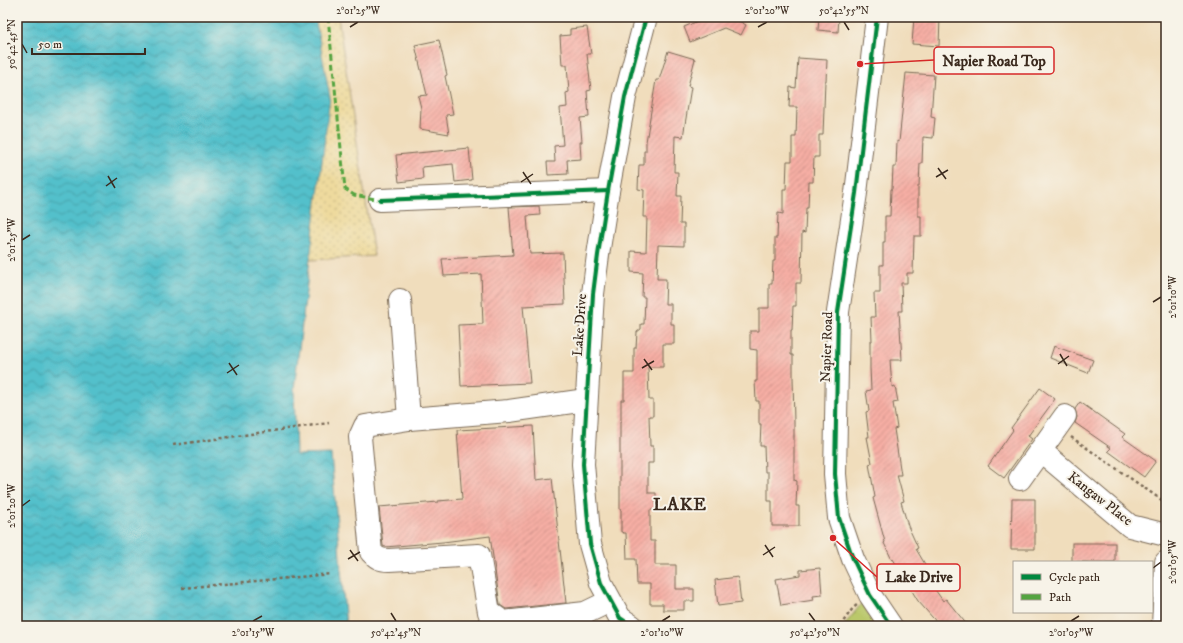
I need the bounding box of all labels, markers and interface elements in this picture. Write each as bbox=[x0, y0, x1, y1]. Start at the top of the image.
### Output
text: 2°01'25"W bbox=[336, 5, 381, 17]
text: 2°01'20"W bbox=[745, 5, 790, 17]
text: 50°42'55"N bbox=[819, 5, 869, 17]
text: 50°42'45"N bbox=[6, 19, 18, 69]
scale bar bbox=[32, 30, 145, 56]
text: 50 m bbox=[38, 37, 62, 52]
callout: Napier Road Top bbox=[934, 47, 1054, 74]
text: Napier Road Top bbox=[942, 52, 1046, 71]
text: 2°01'25"W bbox=[6, 217, 18, 262]
text: 2°01'10"W bbox=[1167, 275, 1179, 318]
street label: Lake Drive bbox=[569, 293, 591, 357]
street label: Napier Road bbox=[817, 311, 837, 383]
street label: Kangaw Place bbox=[1064, 468, 1136, 530]
text: 2°01'20"W bbox=[6, 483, 18, 528]
district label: LAKE bbox=[653, 494, 707, 516]
text: 2°01'05"W bbox=[1167, 539, 1179, 584]
legend bbox=[1013, 561, 1153, 613]
callout: Lake Drive bbox=[877, 564, 960, 591]
text: Lake Drive bbox=[885, 568, 953, 587]
text: Cycle path bbox=[1049, 570, 1101, 585]
text: Path bbox=[1049, 590, 1072, 605]
text: 2°01'15"W bbox=[232, 627, 275, 639]
text: 50°42'45"N bbox=[371, 627, 421, 639]
text: 2°01'10"W bbox=[641, 627, 684, 639]
text: 50°42'50"N bbox=[790, 627, 840, 639]
text: 2°01'05"W bbox=[1049, 627, 1094, 639]

